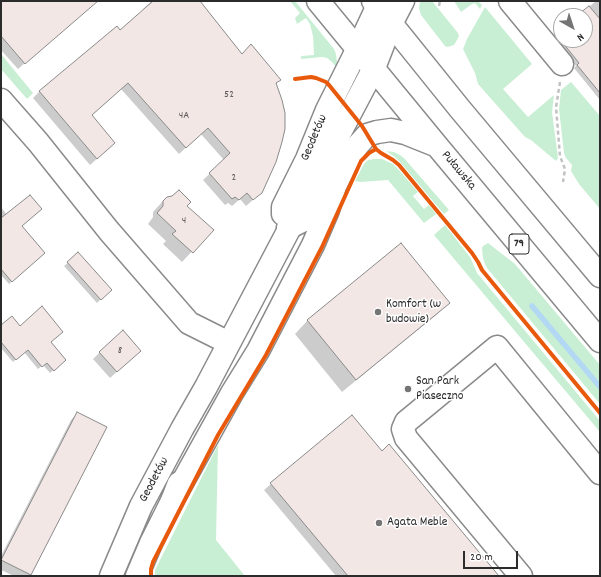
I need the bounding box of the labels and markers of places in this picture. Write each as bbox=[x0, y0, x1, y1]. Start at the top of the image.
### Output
place label: Komfort (w budowie) bbox=[386, 297, 441, 328]
marker: Komfort (w budowie) bbox=[373, 307, 383, 317]
place label: San Park Piaseczno bbox=[416, 374, 464, 405]
marker: San Park Piaseczno bbox=[403, 384, 413, 394]
place label: Agata Meble bbox=[387, 515, 448, 531]
marker: Agata Meble bbox=[374, 518, 384, 528]

